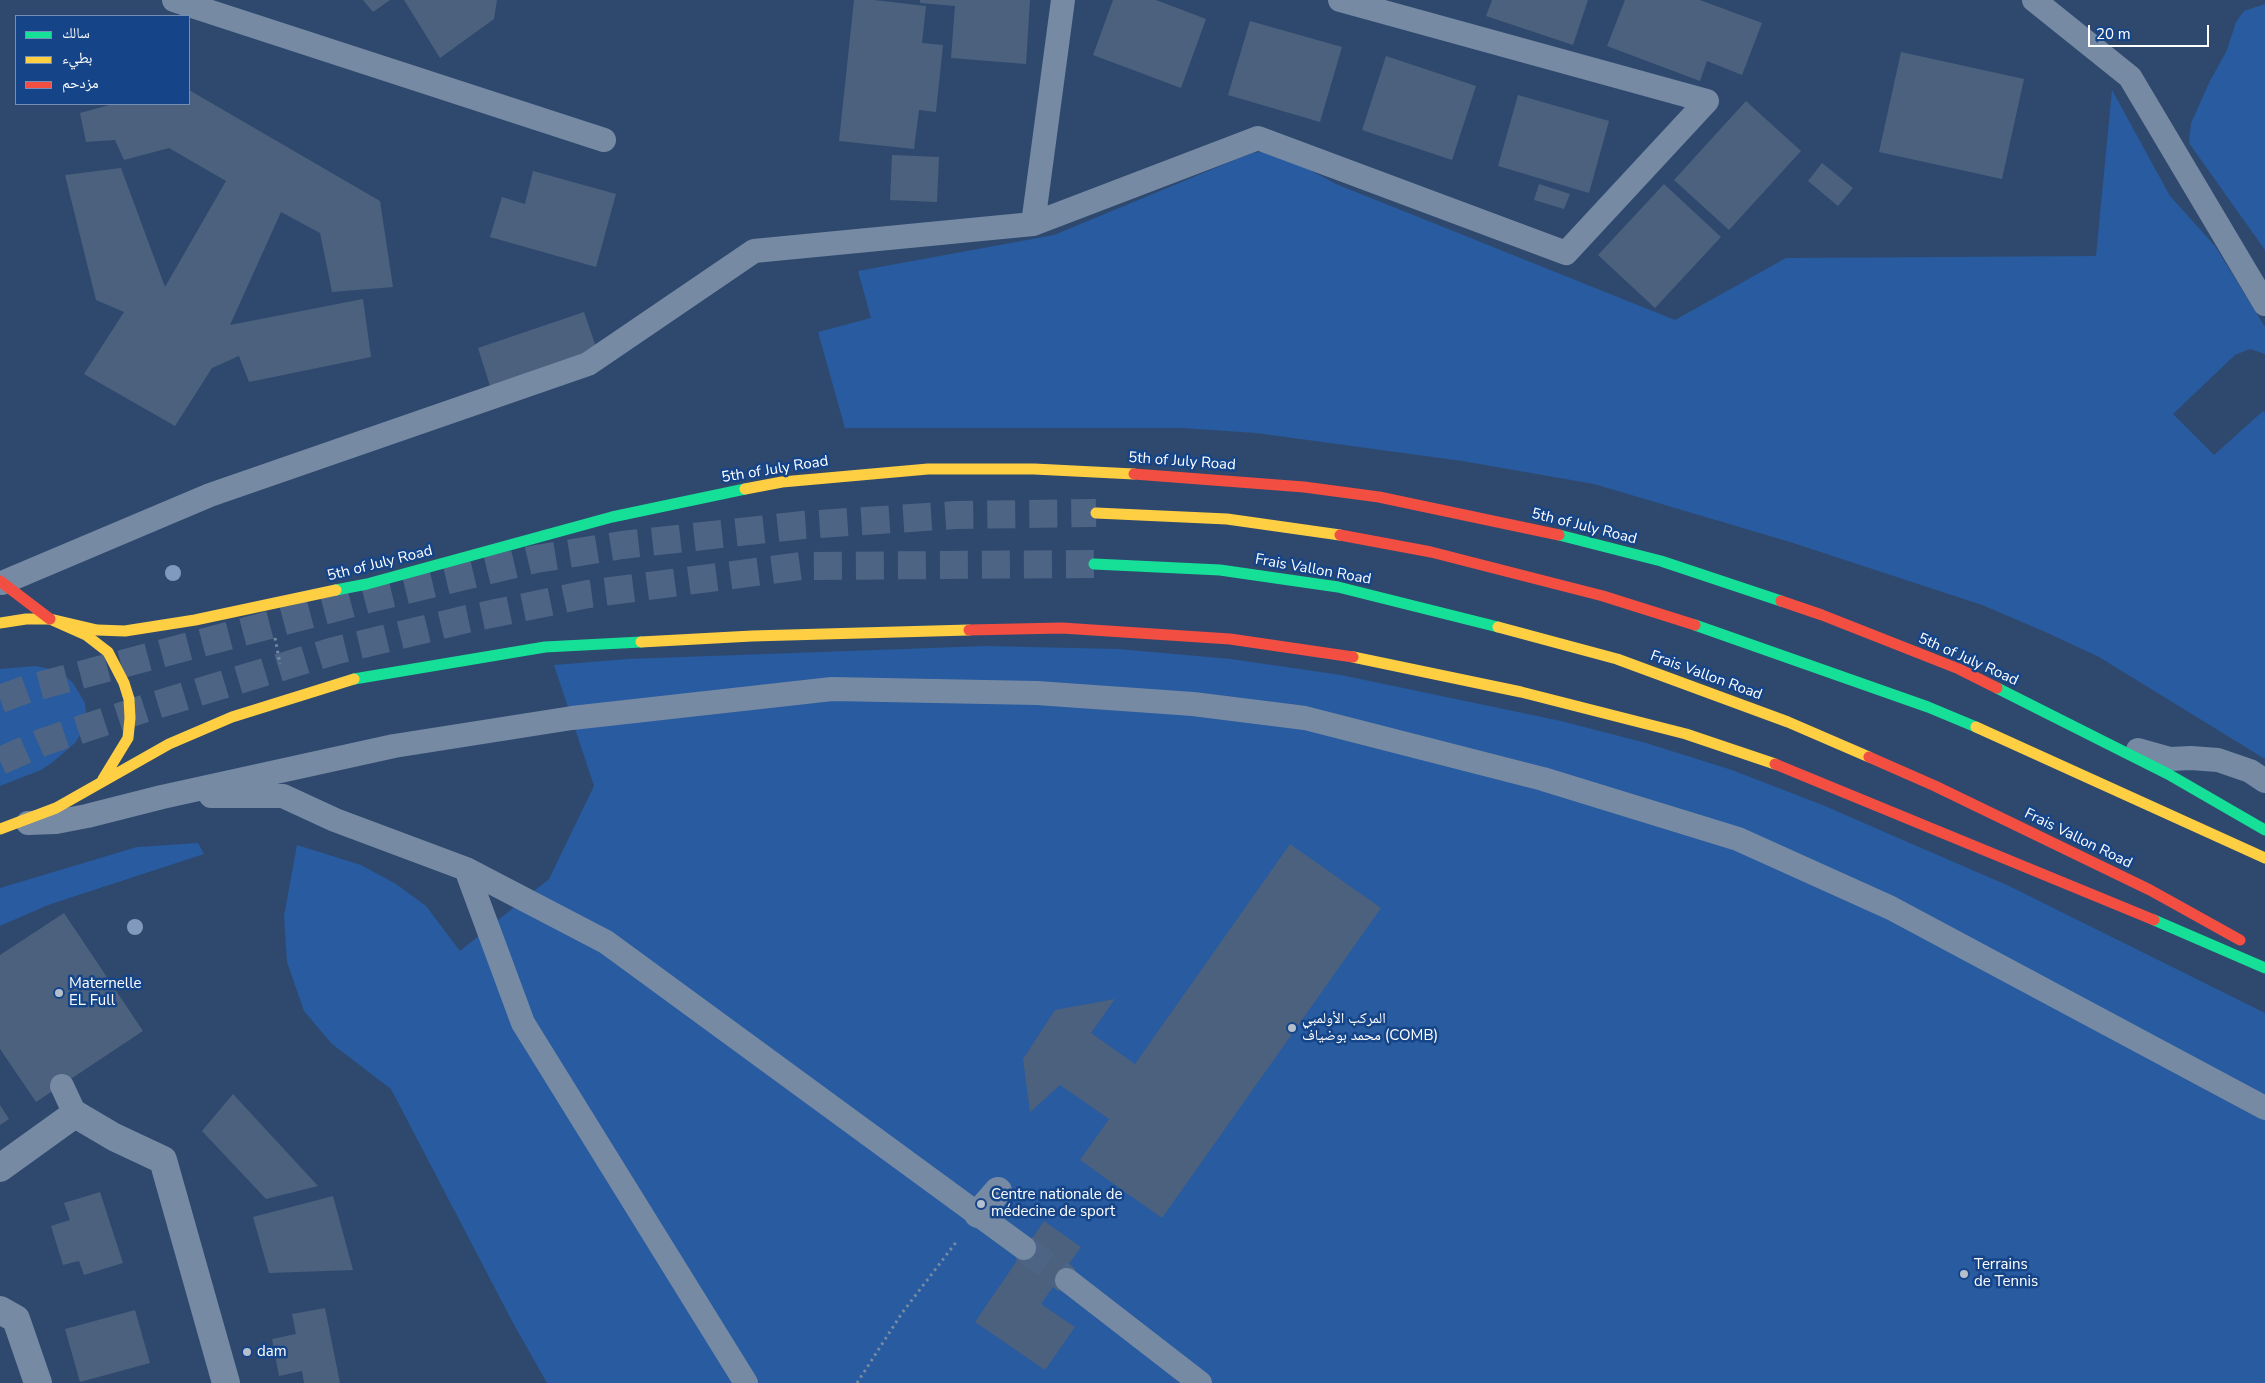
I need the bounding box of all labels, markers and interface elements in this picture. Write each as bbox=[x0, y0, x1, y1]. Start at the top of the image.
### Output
legend bbox=[15, 15, 190, 105]
scale bar bbox=[2090, 15, 2211, 47]
text: سالك bbox=[62, 23, 90, 43]
text: 20 m bbox=[2096, 24, 2131, 44]
text: بطيء bbox=[62, 48, 92, 68]
text: مزدحم bbox=[62, 73, 99, 93]
street label: 5th of July Road bbox=[1128, 449, 1236, 475]
street label: 5th of July Road bbox=[720, 453, 830, 487]
street label: 5th of July Road bbox=[1530, 505, 1638, 549]
street label: 5th of July Road bbox=[326, 542, 434, 586]
street label: Frais Vallon Road bbox=[1253, 551, 1373, 589]
street label: 5th of July Road bbox=[1915, 630, 2021, 690]
street label: Frais Vallon Road bbox=[1648, 647, 1764, 705]
street label: Frais Vallon Road bbox=[2021, 805, 2135, 873]
place label: Maternelle EL Full bbox=[69, 975, 142, 1010]
marker: Maternelle EL Full bbox=[53, 987, 65, 999]
place label: المركب الأولمبي محمد بوضياف (COMB) bbox=[1302, 1010, 1438, 1045]
marker: المركب الأولمبي محمد بوضياف (COMB) bbox=[1286, 1022, 1298, 1034]
place label: Centre nationale de médecine de sport bbox=[991, 1186, 1122, 1221]
marker: Centre nationale de médecine de sport bbox=[975, 1198, 987, 1210]
place label: Terrains de Tennis bbox=[1974, 1256, 2038, 1291]
marker: Terrains de Tennis bbox=[1958, 1268, 1970, 1280]
place label: dam bbox=[257, 1343, 287, 1361]
marker: dam bbox=[241, 1346, 253, 1358]

